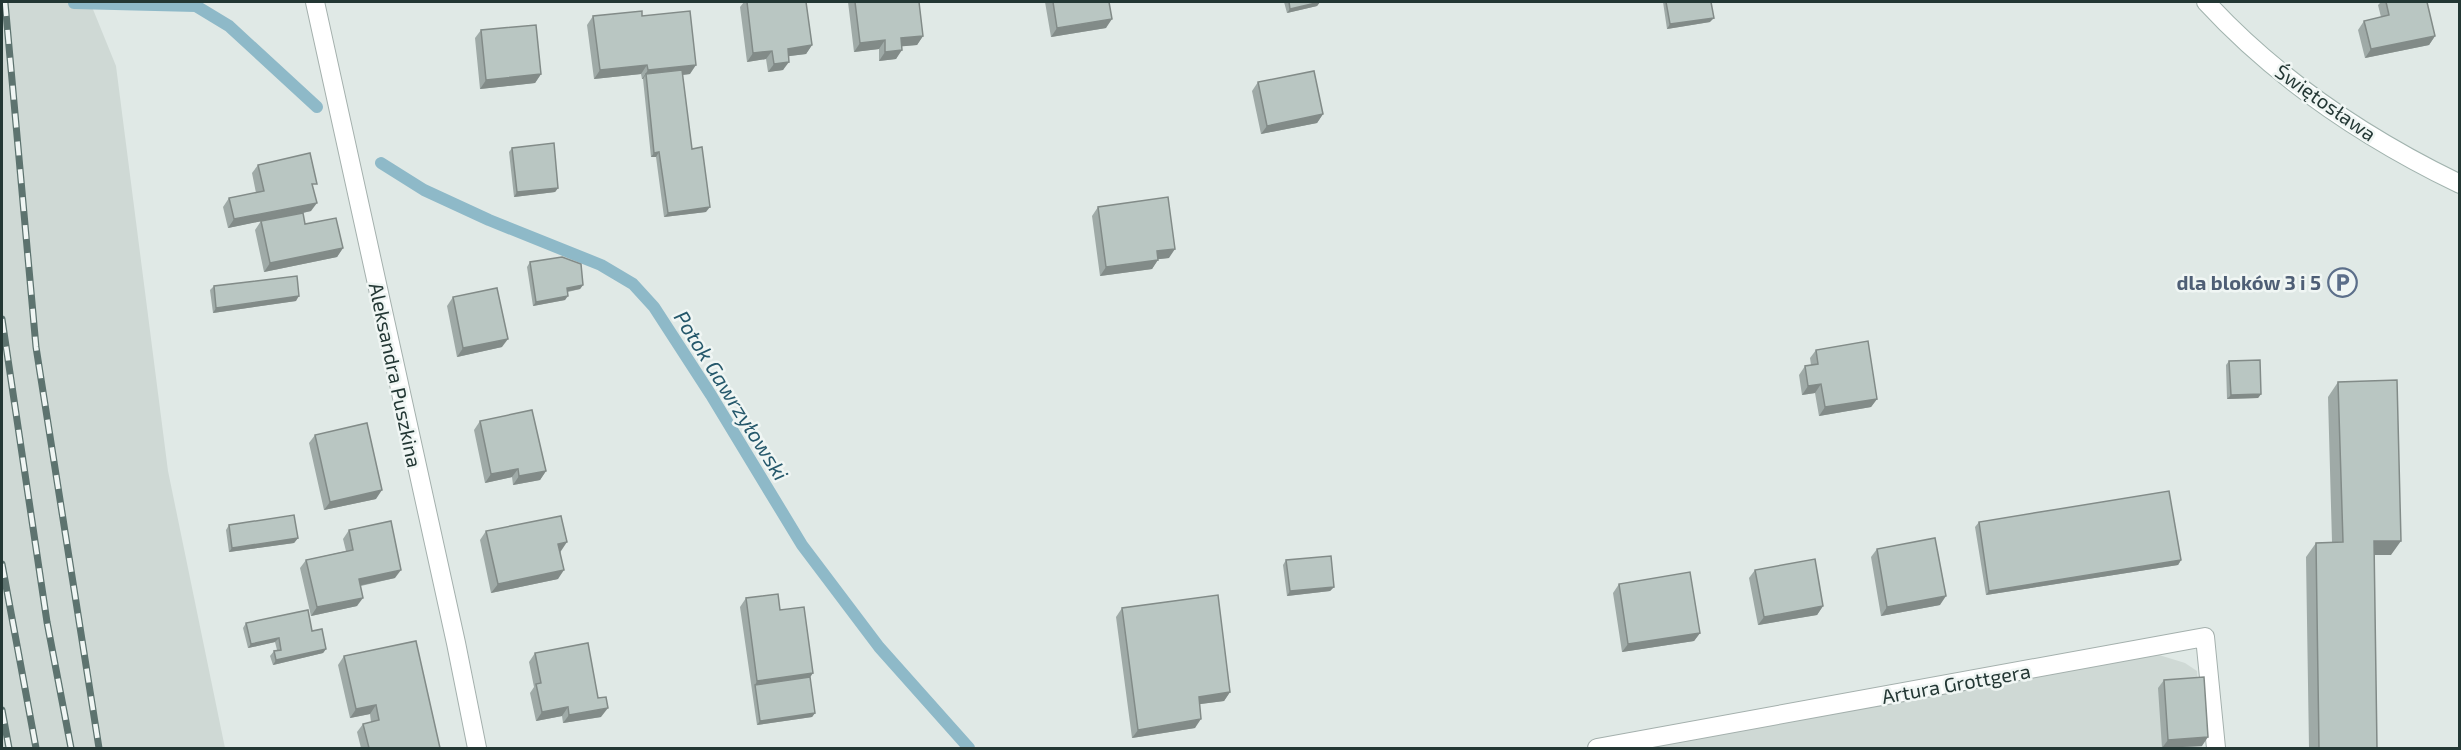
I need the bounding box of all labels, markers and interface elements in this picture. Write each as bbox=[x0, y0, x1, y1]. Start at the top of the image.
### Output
street label: Świętosława bbox=[2271, 59, 2381, 145]
parking icon: dla bloków 3 i 5 bbox=[2326, 266, 2358, 298]
place label: dla bloków 3 i 5 bbox=[2177, 270, 2321, 294]
street label: Aleksandra Puszkina bbox=[365, 280, 427, 470]
water label: Potok Gawrzyłowski bbox=[669, 306, 794, 485]
street label: Artura Grottgera bbox=[1880, 658, 2032, 708]

